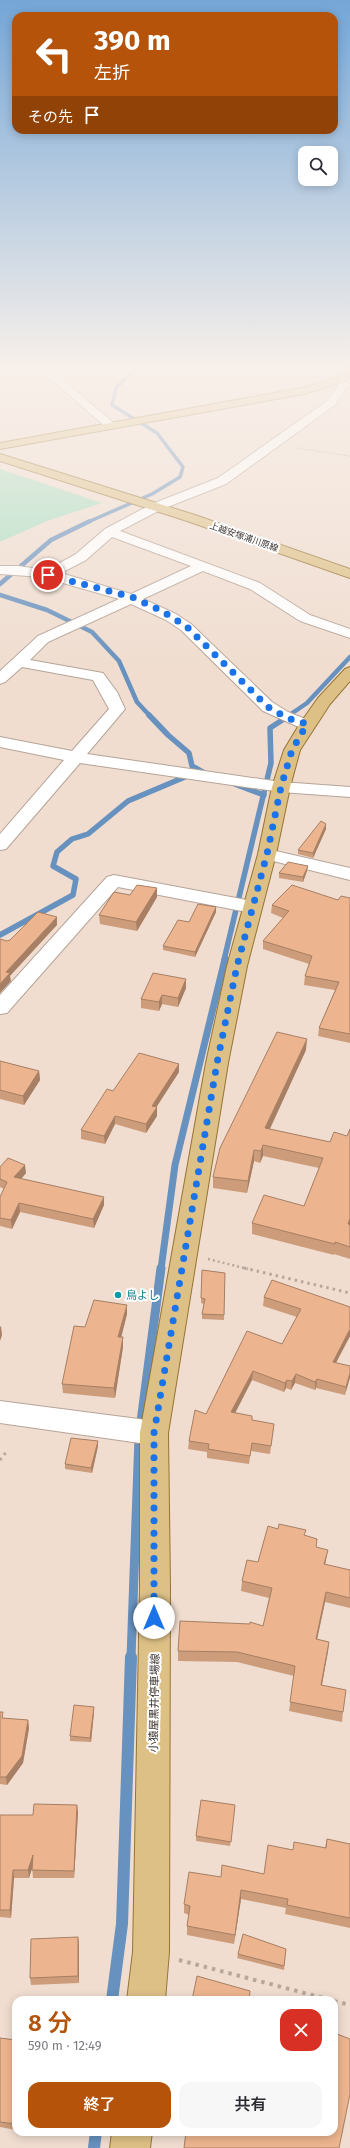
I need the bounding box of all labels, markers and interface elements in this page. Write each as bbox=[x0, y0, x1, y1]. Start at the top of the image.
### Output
text: 390 m bbox=[94, 24, 171, 57]
icon: left bbox=[28, 28, 80, 80]
text: 左折 bbox=[94, 62, 130, 84]
icon: arrive bbox=[81, 104, 103, 126]
text: その先 bbox=[28, 108, 73, 126]
map controls bbox=[298, 146, 338, 186]
button: search bbox=[298, 146, 338, 186]
street label: 上越安塚浦川原線 bbox=[208, 520, 281, 554]
pin bbox=[31, 558, 65, 592]
icon: arrive bbox=[37, 564, 59, 586]
place label: 鳥よし bbox=[126, 1289, 159, 1302]
marker: 鳥よし bbox=[113, 1290, 123, 1300]
position arrow bbox=[133, 1597, 175, 1639]
street label: 小猿屋黒井停車場線 bbox=[147, 1653, 162, 1753]
text: 8 分 bbox=[28, 2009, 72, 2037]
button: close bbox=[280, 2009, 322, 2051]
text: 590 m · 12:49 bbox=[28, 2038, 102, 2053]
button: 終了 bbox=[28, 2082, 171, 2128]
button: 共有 bbox=[179, 2082, 322, 2128]

